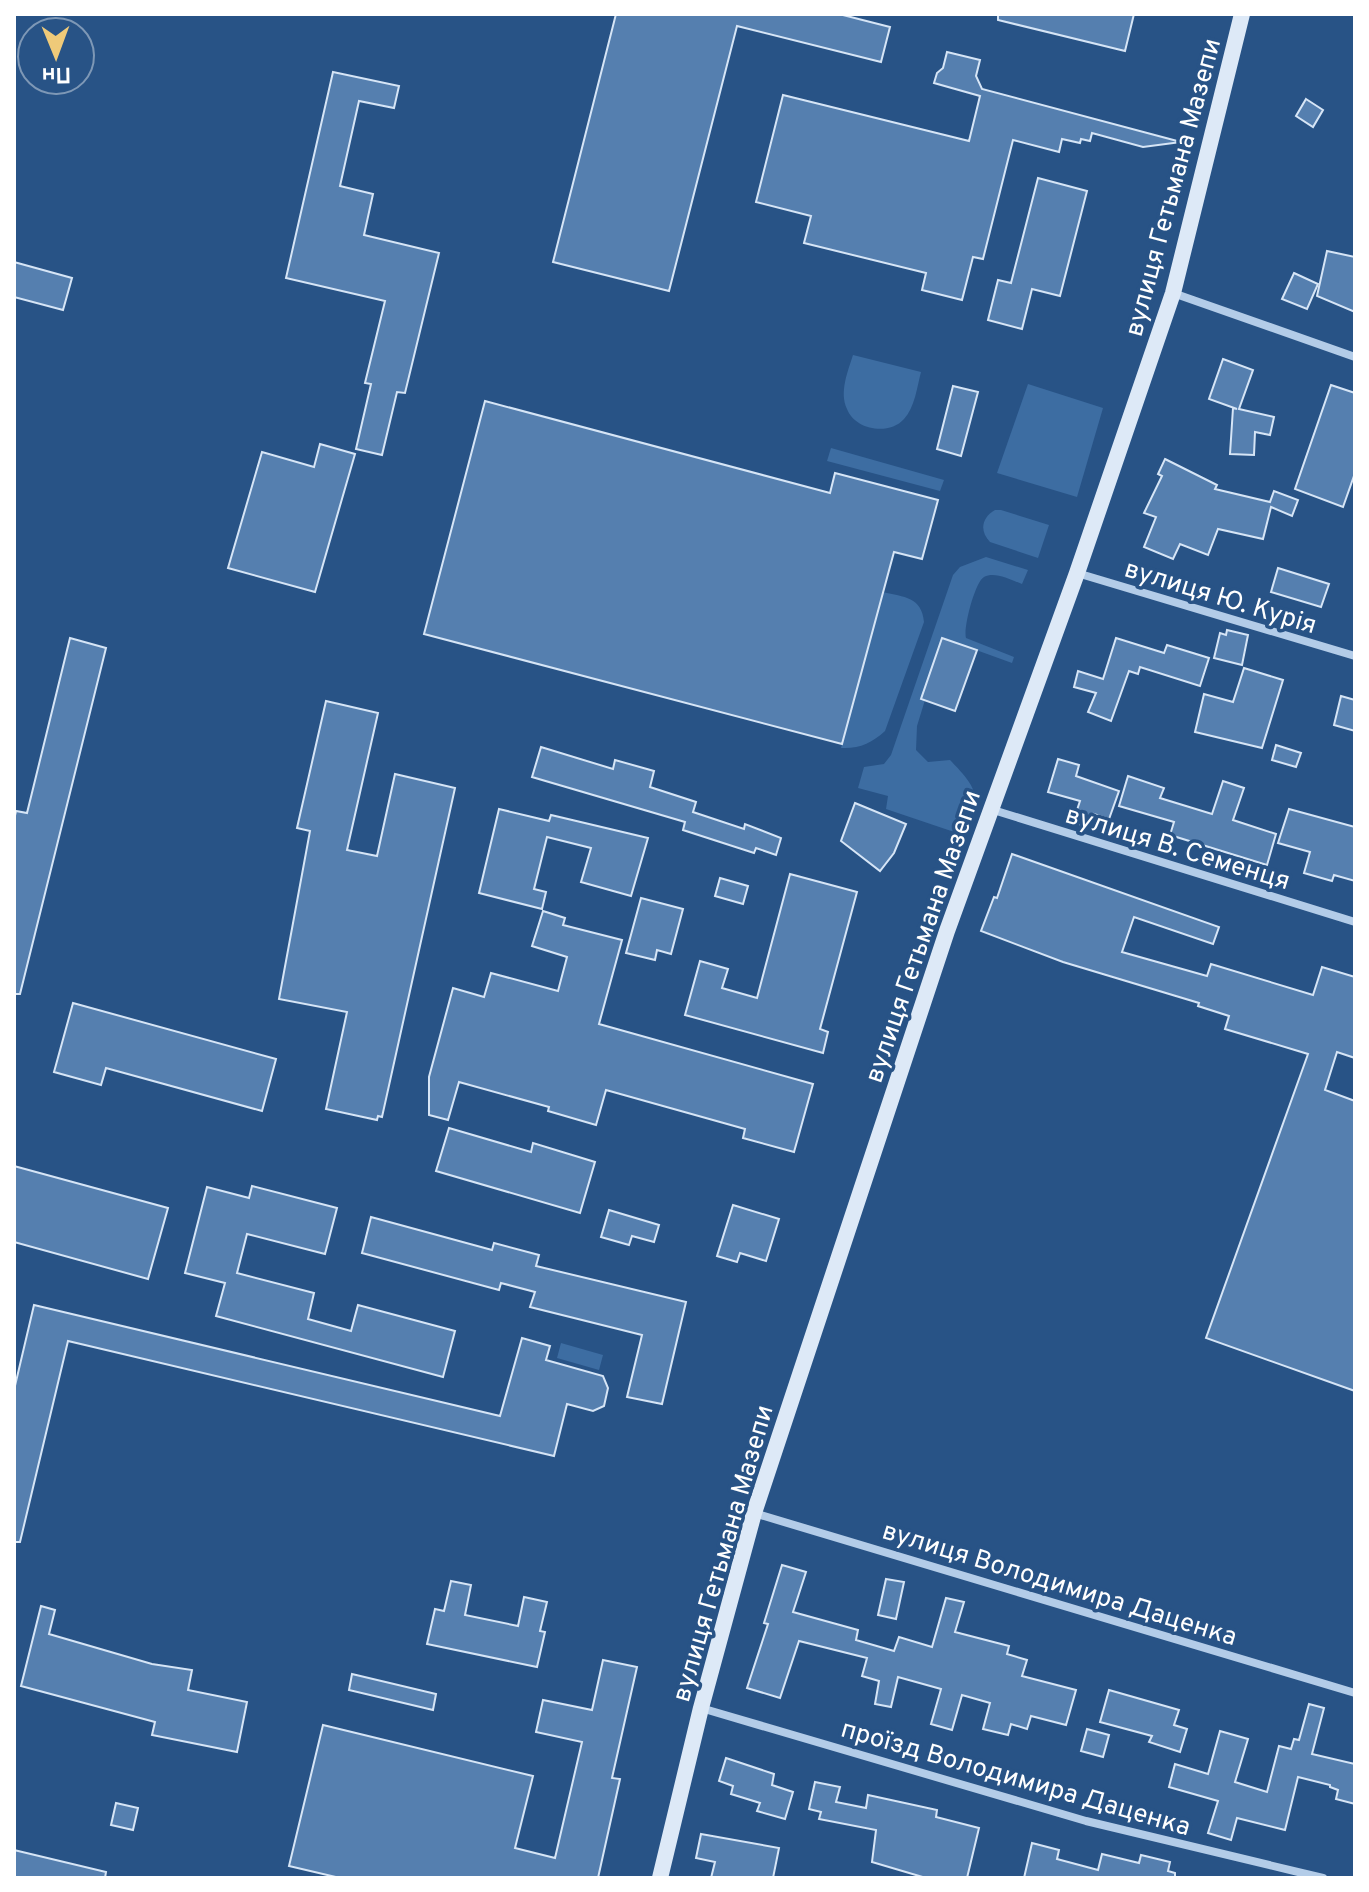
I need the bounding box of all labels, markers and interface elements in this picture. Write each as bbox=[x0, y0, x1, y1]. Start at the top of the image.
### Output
north arrow bbox=[16, 16, 96, 96]
street label: вулиця Гетьмана Мазепи bbox=[1119, 35, 1230, 340]
text: Пн bbox=[41, 60, 71, 87]
street label: вулиця Ю. Курія bbox=[1120, 553, 1320, 643]
street label: вулиця Гетьмана Мазепи bbox=[859, 786, 990, 1087]
street label: вулиця В. Семенця bbox=[1061, 800, 1294, 899]
street label: вулиця Гетьмана Мазепи bbox=[666, 1401, 783, 1706]
street label: вулиця Володимира Даценка bbox=[878, 1516, 1241, 1655]
street label: проїзд Володимира Даценка bbox=[837, 1714, 1194, 1845]

